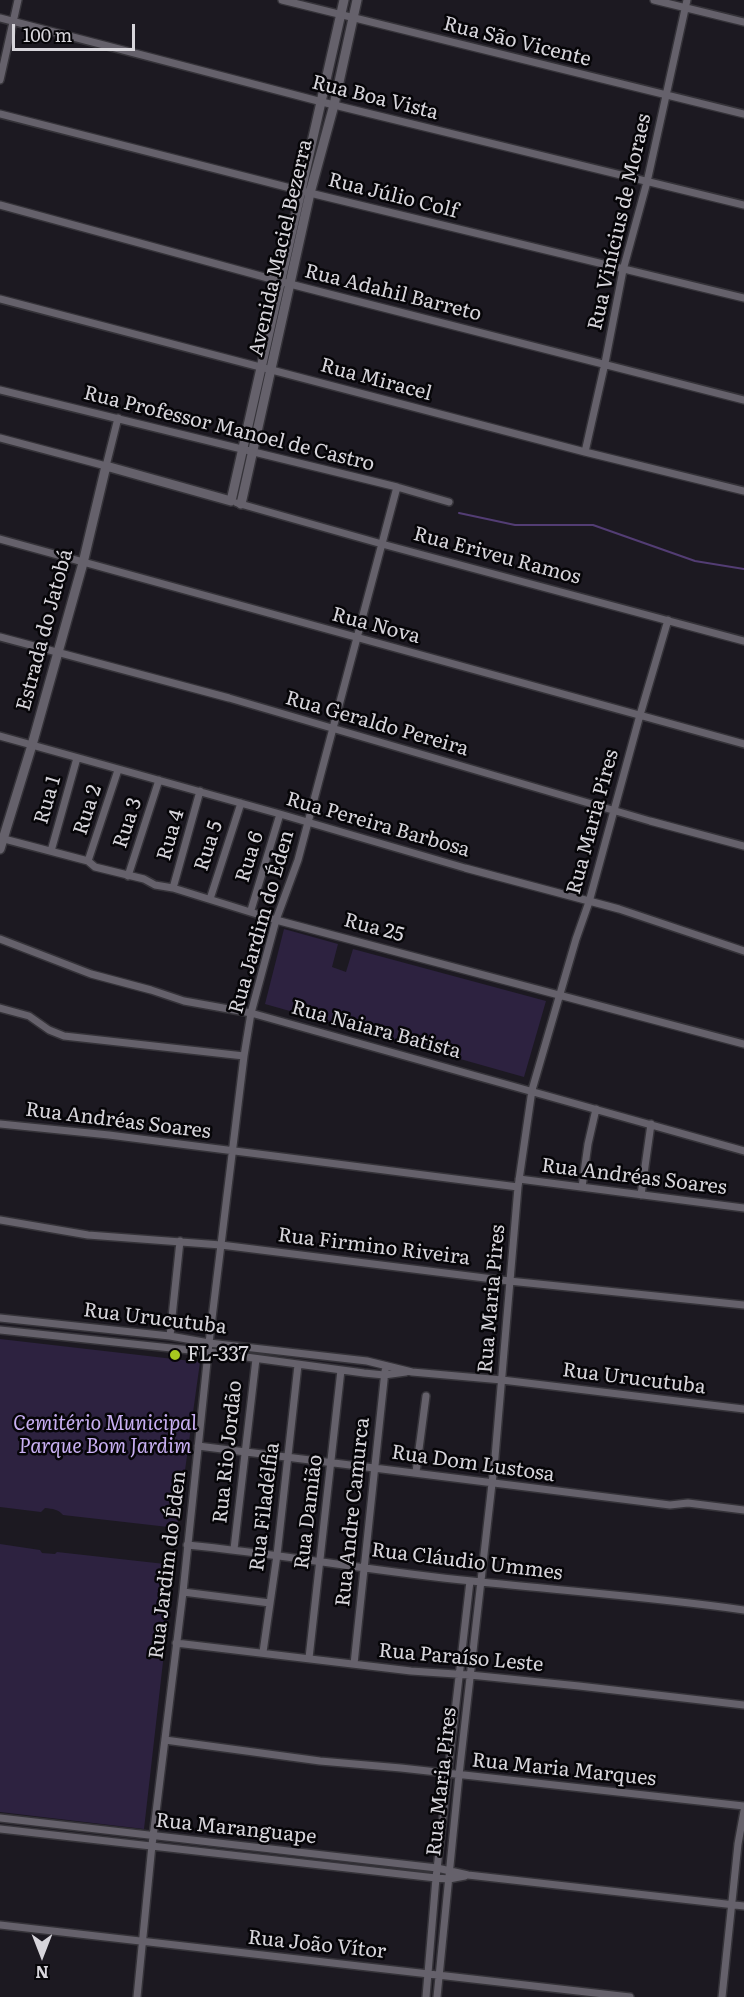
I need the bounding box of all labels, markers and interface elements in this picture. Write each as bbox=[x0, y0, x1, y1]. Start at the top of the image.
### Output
scale bar bbox=[15, 12, 138, 50]
street label: Rua São Vicente bbox=[441, 12, 593, 72]
text: 100 m bbox=[23, 21, 72, 48]
street label: Rua Boa Vista bbox=[309, 71, 441, 125]
street label: Rua Vinícius de Moraes bbox=[583, 111, 657, 333]
street label: Avenida Maciel Bezerra bbox=[244, 137, 318, 359]
street label: Rua Júlio Colf bbox=[325, 168, 461, 224]
street label: Rua Adahil Barreto bbox=[302, 259, 484, 327]
street label: Rua Miracel bbox=[318, 354, 434, 406]
street label: Rua Professor Manoel de Castro bbox=[81, 381, 377, 477]
street label: Rua Eriveu Ramos bbox=[411, 522, 583, 590]
street label: Estrada do Jatobá bbox=[12, 546, 78, 714]
street label: Rua Nova bbox=[329, 603, 423, 649]
street label: Rua Geraldo Pereira bbox=[283, 686, 471, 762]
street label: Rua Maria Pires bbox=[562, 747, 624, 897]
street label: Rua 1 bbox=[30, 773, 66, 827]
street label: Rua 2 bbox=[69, 782, 107, 838]
street label: Rua Pereira Barbosa bbox=[283, 787, 473, 863]
street label: Rua 3 bbox=[109, 795, 147, 851]
street label: Rua 4 bbox=[152, 807, 190, 863]
street label: Rua 5 bbox=[190, 818, 228, 874]
street label: Rua Jardim do Éden bbox=[224, 828, 300, 1016]
street label: Rua 6 bbox=[231, 829, 269, 885]
street label: Rua 25 bbox=[341, 908, 407, 948]
street label: Rua Naiara Batista bbox=[289, 996, 463, 1064]
street label: Rua Andréas Soares bbox=[24, 1098, 212, 1144]
street label: Rua Andréas Soares bbox=[540, 1154, 728, 1200]
street label: Rua Firmino Riveira bbox=[277, 1223, 471, 1271]
street label: Rua Maria Pires bbox=[474, 1224, 510, 1374]
street label: Rua Urucutuba bbox=[82, 1298, 228, 1340]
place label: FL-337 bbox=[187, 1343, 249, 1367]
marker: FL-337 bbox=[168, 1348, 182, 1362]
street label: Rua Urucutuba bbox=[561, 1358, 707, 1400]
street label: Rua Rio Jordão bbox=[209, 1379, 247, 1525]
park label: Cemitério Municipal Parque Bom Jardim bbox=[13, 1412, 197, 1459]
street label: Rua Andre Camurca bbox=[331, 1416, 375, 1608]
street label: Rua Filadélfia bbox=[245, 1441, 285, 1573]
street label: Rua Dom Lustosa bbox=[390, 1441, 556, 1487]
street label: Rua Damião bbox=[290, 1453, 328, 1571]
street label: Rua Jardim do Éden bbox=[145, 1469, 191, 1661]
street label: Rua Cláudio Ummes bbox=[370, 1538, 564, 1586]
street label: Rua Paraíso Leste bbox=[378, 1639, 544, 1677]
street label: Rua Maria Pires bbox=[422, 1707, 462, 1857]
street label: Rua Maria Marques bbox=[471, 1748, 657, 1792]
street label: Rua Maranguape bbox=[154, 1809, 318, 1849]
north arrow bbox=[12, 1925, 72, 1985]
street label: Rua João Vítor bbox=[247, 1926, 387, 1964]
text: N bbox=[35, 1961, 49, 1985]

